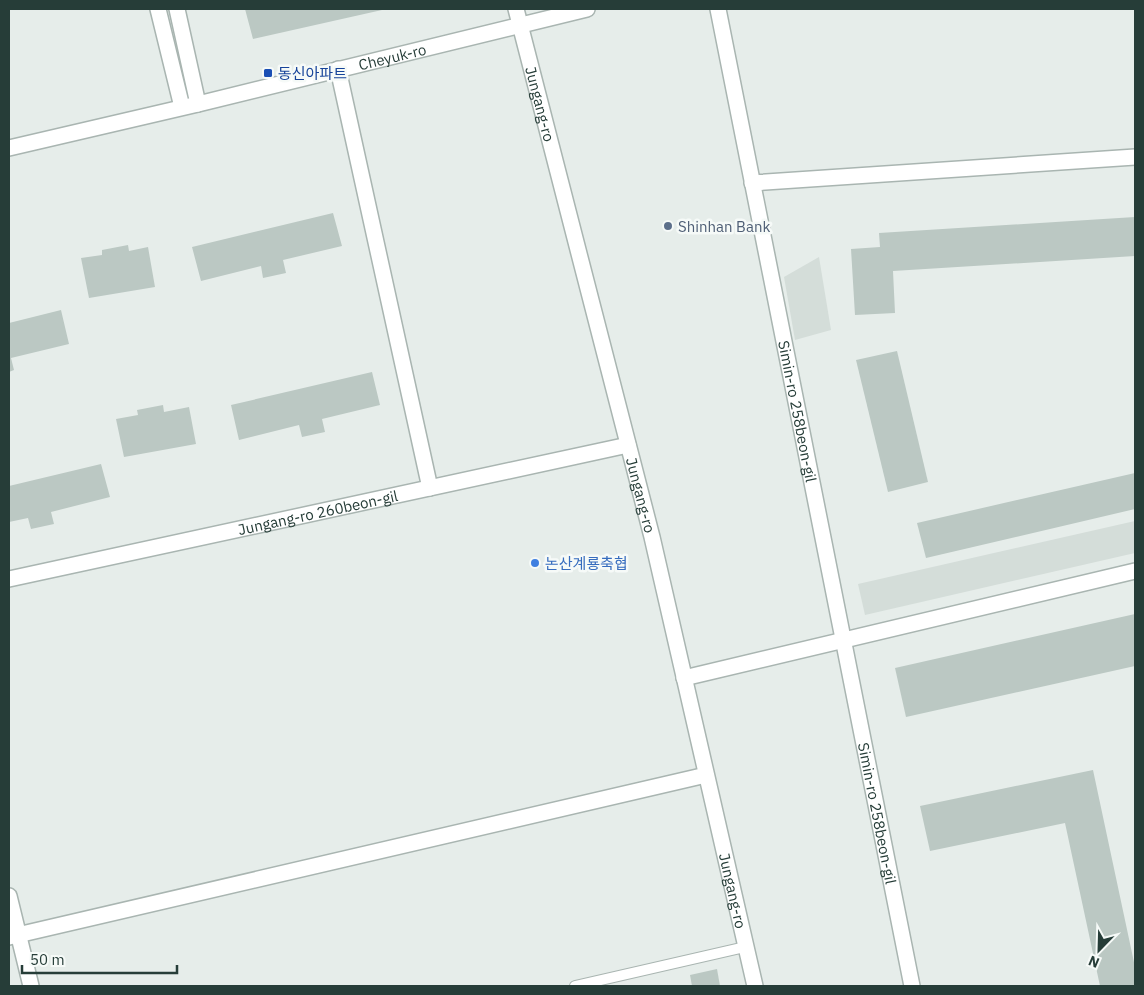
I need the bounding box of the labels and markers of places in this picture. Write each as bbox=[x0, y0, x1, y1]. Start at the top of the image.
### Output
place label: 동신아파트 bbox=[278, 64, 347, 83]
marker: 동신아파트 bbox=[262, 67, 274, 79]
place label: Shinhan Bank bbox=[678, 217, 770, 236]
marker: Shinhan Bank bbox=[662, 220, 674, 232]
place label: 논산계룡축협 bbox=[545, 554, 628, 573]
marker: 논산계룡축협 bbox=[529, 557, 541, 569]

